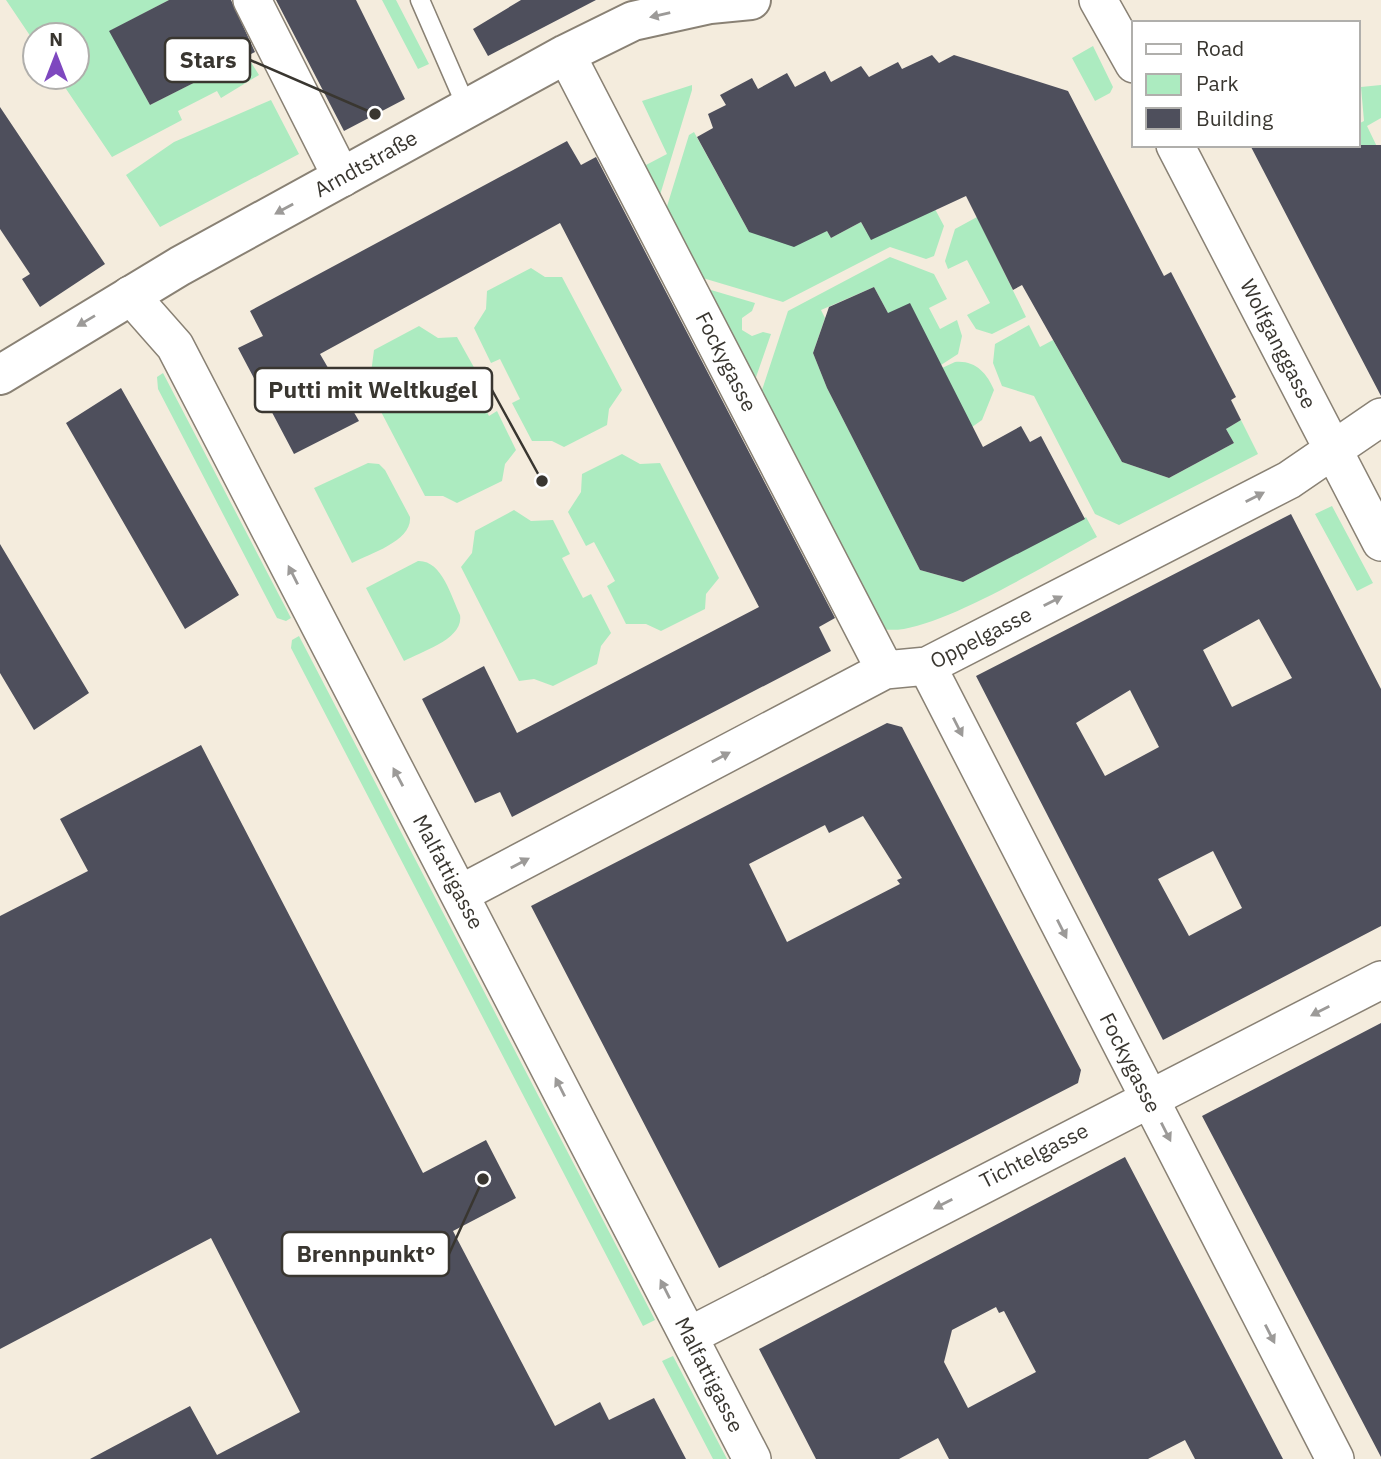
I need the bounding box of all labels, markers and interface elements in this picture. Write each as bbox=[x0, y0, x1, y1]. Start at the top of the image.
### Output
one-way arrow bbox=[649, 10, 671, 21]
north arrow bbox=[21, 21, 91, 91]
legend bbox=[1132, 21, 1360, 147]
text: N bbox=[49, 27, 63, 51]
text: Road bbox=[1196, 34, 1244, 62]
callout: Stars bbox=[165, 38, 250, 82]
text: Stars bbox=[179, 44, 237, 74]
text: Park bbox=[1196, 69, 1239, 97]
text: Building bbox=[1196, 104, 1273, 132]
street label: Arndtstraße bbox=[309, 123, 422, 203]
one-way arrow bbox=[275, 203, 294, 215]
street label: Wolfganggasse bbox=[1234, 274, 1324, 413]
street label: Fockygasse bbox=[690, 307, 764, 416]
one-way arrow bbox=[77, 315, 96, 327]
callout: Putti mit Weltkugel bbox=[255, 368, 492, 412]
text: Putti mit Weltkugel bbox=[268, 374, 478, 404]
one-way arrow bbox=[1245, 492, 1265, 503]
one-way arrow bbox=[287, 565, 298, 585]
one-way arrow bbox=[1043, 596, 1063, 607]
street label: Oppelgasse bbox=[925, 600, 1036, 675]
one-way arrow bbox=[952, 717, 963, 737]
one-way arrow bbox=[712, 751, 732, 763]
one-way arrow bbox=[392, 767, 404, 787]
street label: Malfattigasse bbox=[407, 809, 491, 934]
one-way arrow bbox=[510, 857, 530, 868]
one-way arrow bbox=[1055, 920, 1067, 940]
one-way arrow bbox=[1310, 1005, 1330, 1016]
street label: Fockygasse bbox=[1094, 1008, 1168, 1117]
one-way arrow bbox=[554, 1077, 566, 1097]
street label: Tichtelgasse bbox=[974, 1116, 1093, 1194]
one-way arrow bbox=[1160, 1122, 1171, 1142]
one-way arrow bbox=[933, 1198, 953, 1209]
callout: Brennpunkt° bbox=[282, 1232, 449, 1276]
text: Brennpunkt° bbox=[297, 1238, 435, 1268]
one-way arrow bbox=[659, 1279, 670, 1299]
street label: Malfattigasse bbox=[669, 1312, 751, 1437]
one-way arrow bbox=[1265, 1324, 1276, 1344]

